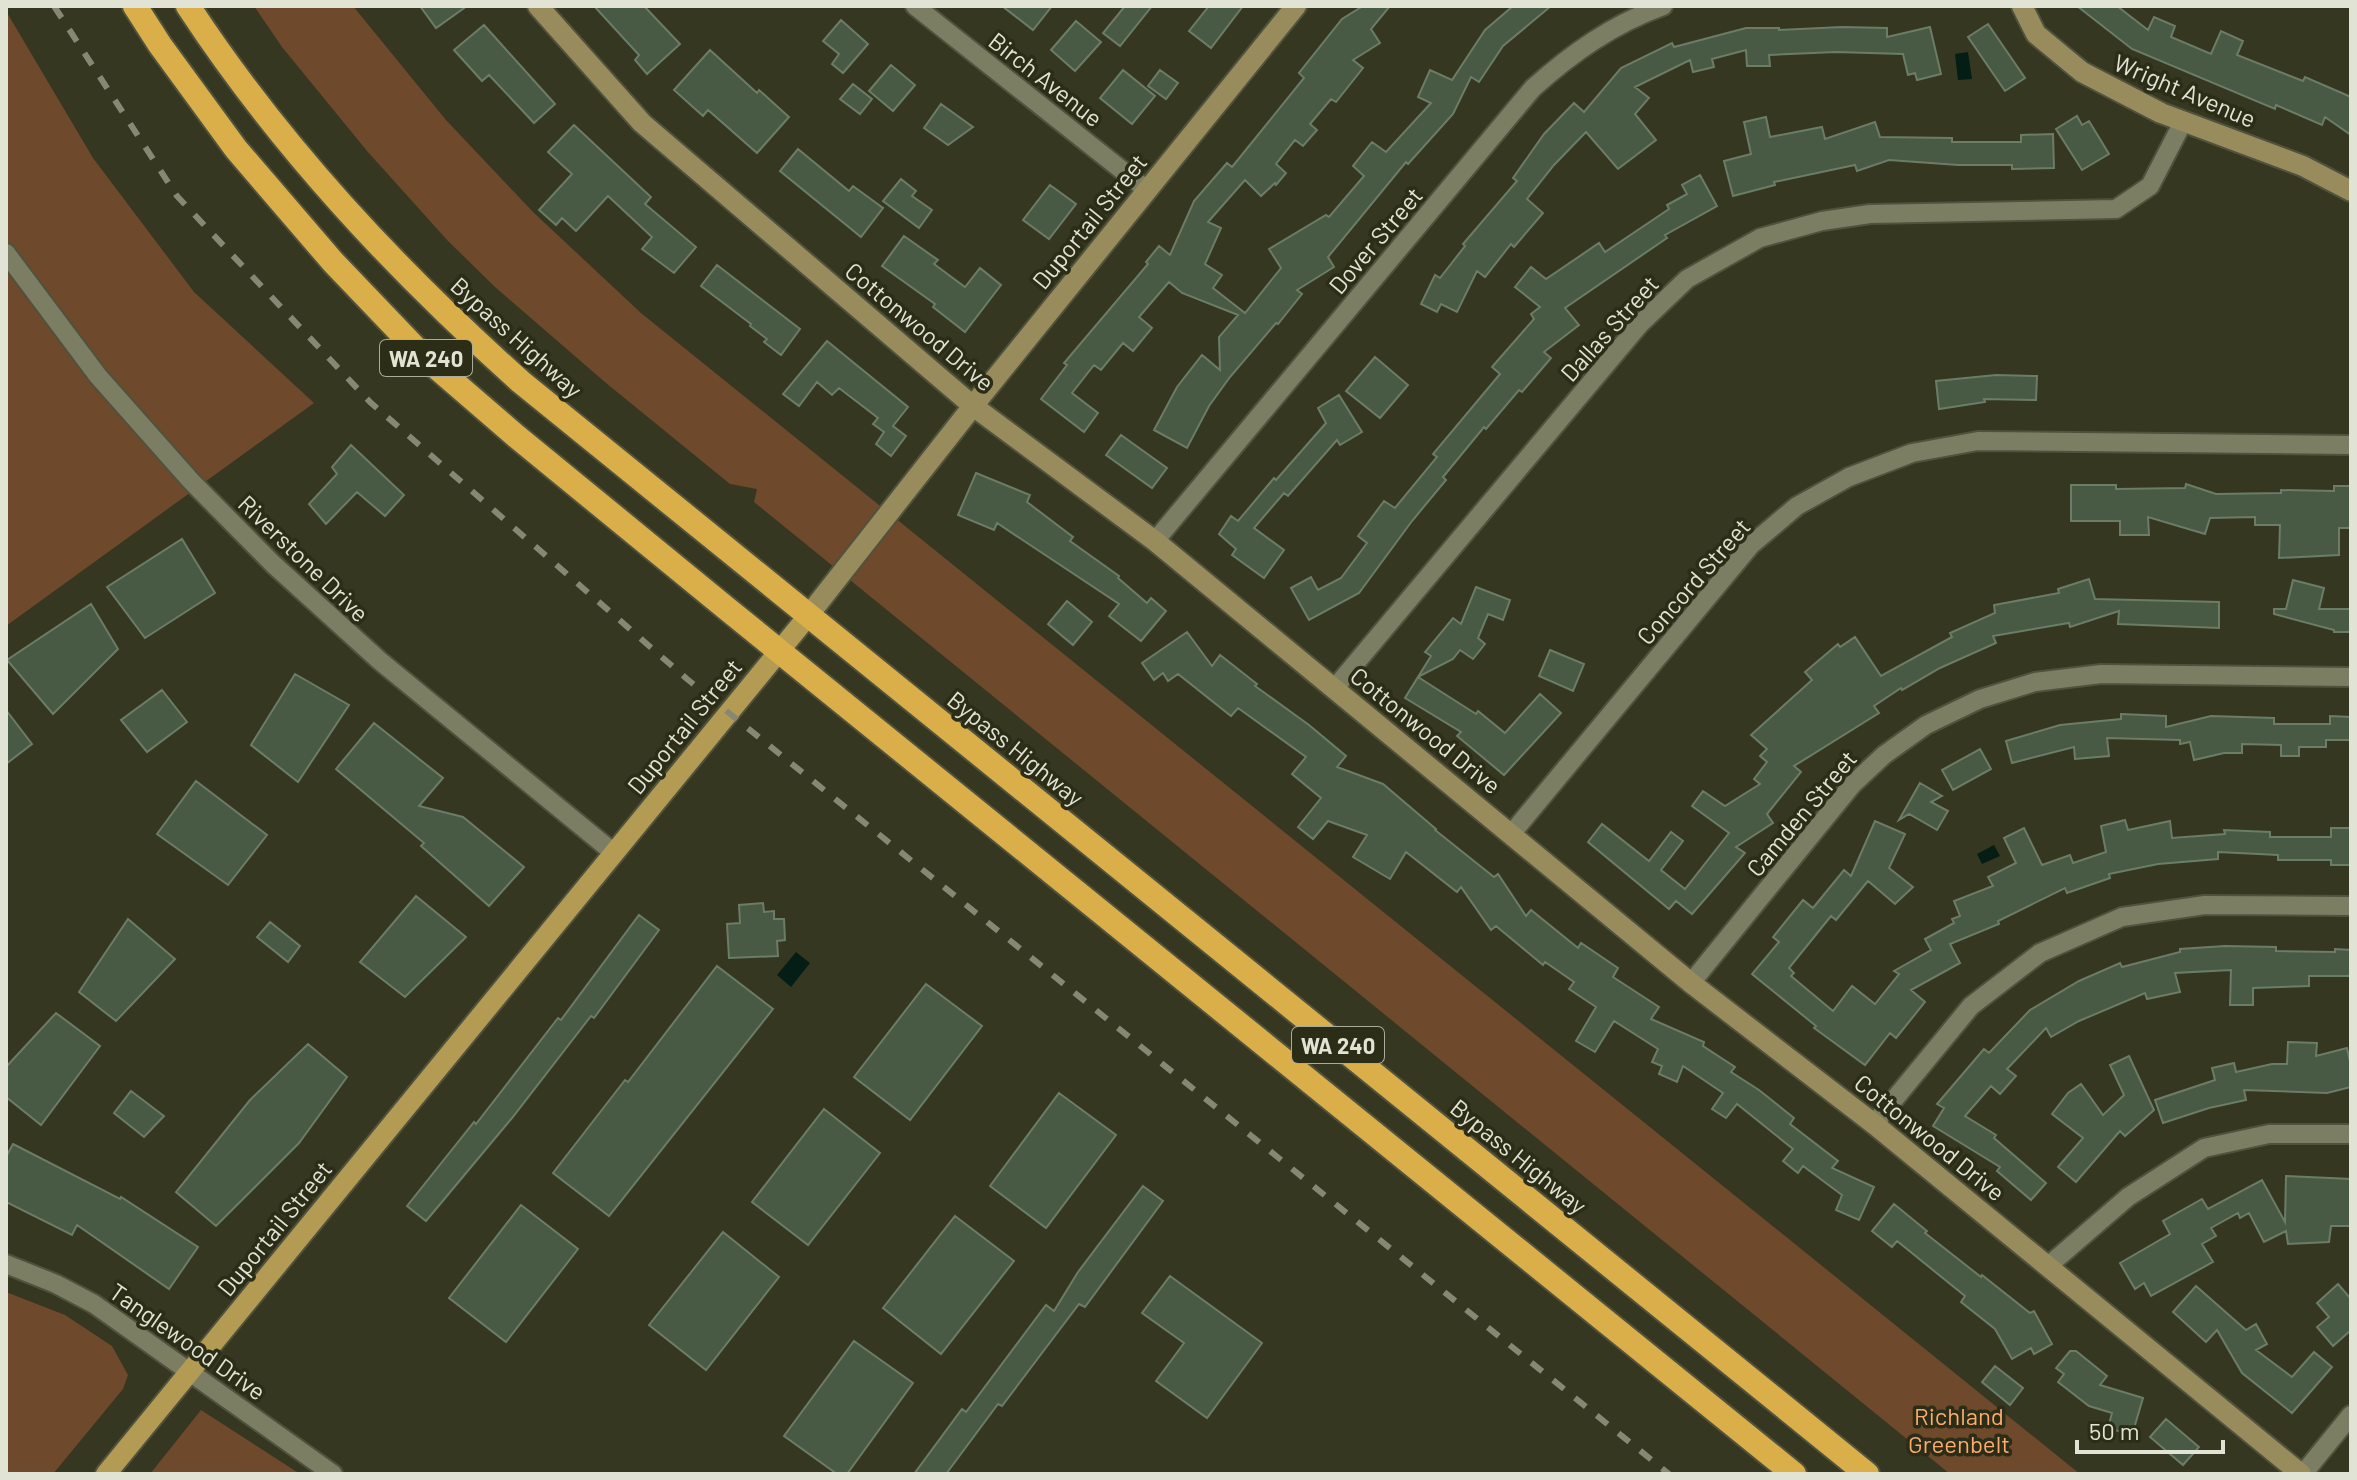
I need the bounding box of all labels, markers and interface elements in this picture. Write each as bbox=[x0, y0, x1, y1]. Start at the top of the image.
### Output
street label: Birch Avenue bbox=[983, 26, 1109, 132]
street label: Wright Avenue bbox=[2110, 47, 2260, 133]
street label: Duportail Street bbox=[1026, 148, 1152, 294]
street label: Dover Street bbox=[1322, 181, 1428, 299]
street label: Cottonwood Drive bbox=[840, 255, 1000, 397]
street label: Dallas Street bbox=[1554, 269, 1664, 387]
street label: Bypass Highway bbox=[445, 270, 589, 404]
road number: WA 240 bbox=[380, 340, 472, 376]
street label: Riverstone Drive bbox=[233, 488, 375, 628]
street label: Concord Street bbox=[1630, 512, 1756, 650]
street label: Duportail Street bbox=[621, 653, 747, 799]
street label: Cottonwood Drive bbox=[1345, 661, 1507, 799]
street label: Bypass Highway bbox=[942, 684, 1090, 812]
street label: Camden Street bbox=[1740, 744, 1862, 882]
road number: WA 240 bbox=[1292, 1027, 1384, 1063]
street label: Cottonwood Drive bbox=[1849, 1068, 2011, 1206]
street label: Bypass Highway bbox=[1445, 1092, 1593, 1220]
street label: Duportail Street bbox=[211, 1155, 337, 1301]
street label: Tanglewood Drive bbox=[104, 1276, 272, 1406]
park label: Richland Greenbelt bbox=[1908, 1401, 2010, 1458]
scale bar bbox=[2077, 1404, 2223, 1454]
text: 50 m bbox=[2089, 1416, 2140, 1445]

